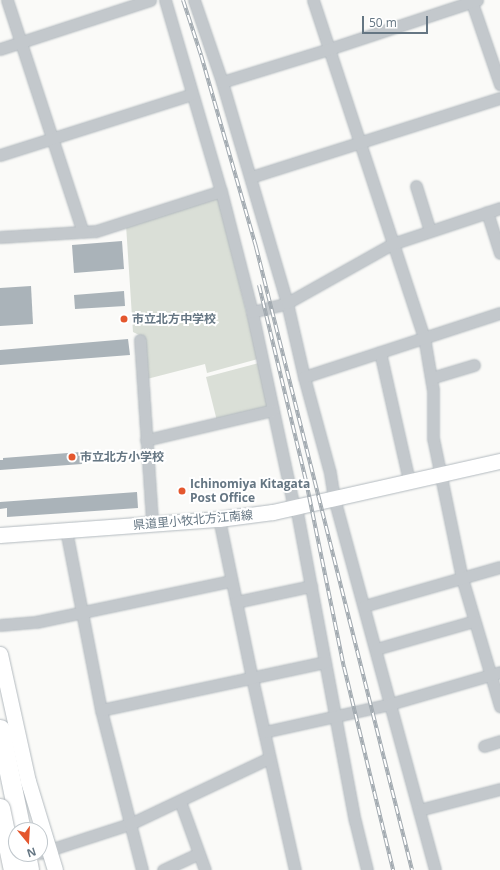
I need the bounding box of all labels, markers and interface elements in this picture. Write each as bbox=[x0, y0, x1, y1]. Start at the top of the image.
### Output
scale bar bbox=[364, 8, 430, 34]
text: 50 m bbox=[369, 14, 397, 31]
place label: 市立北方中学校 bbox=[132, 312, 216, 326]
marker: 市立北方中学校 bbox=[119, 314, 129, 324]
place label: 市立北方小学校 bbox=[80, 450, 164, 464]
marker: 市立北方小学校 bbox=[67, 452, 77, 462]
place label: Ichinomiya Kitagata Post Office bbox=[190, 477, 310, 505]
marker: Ichinomiya Kitagata Post Office bbox=[177, 486, 187, 496]
street label: 県道里小牧北方江南線 bbox=[133, 508, 253, 532]
north arrow bbox=[8, 822, 48, 862]
text: N bbox=[25, 844, 38, 861]

